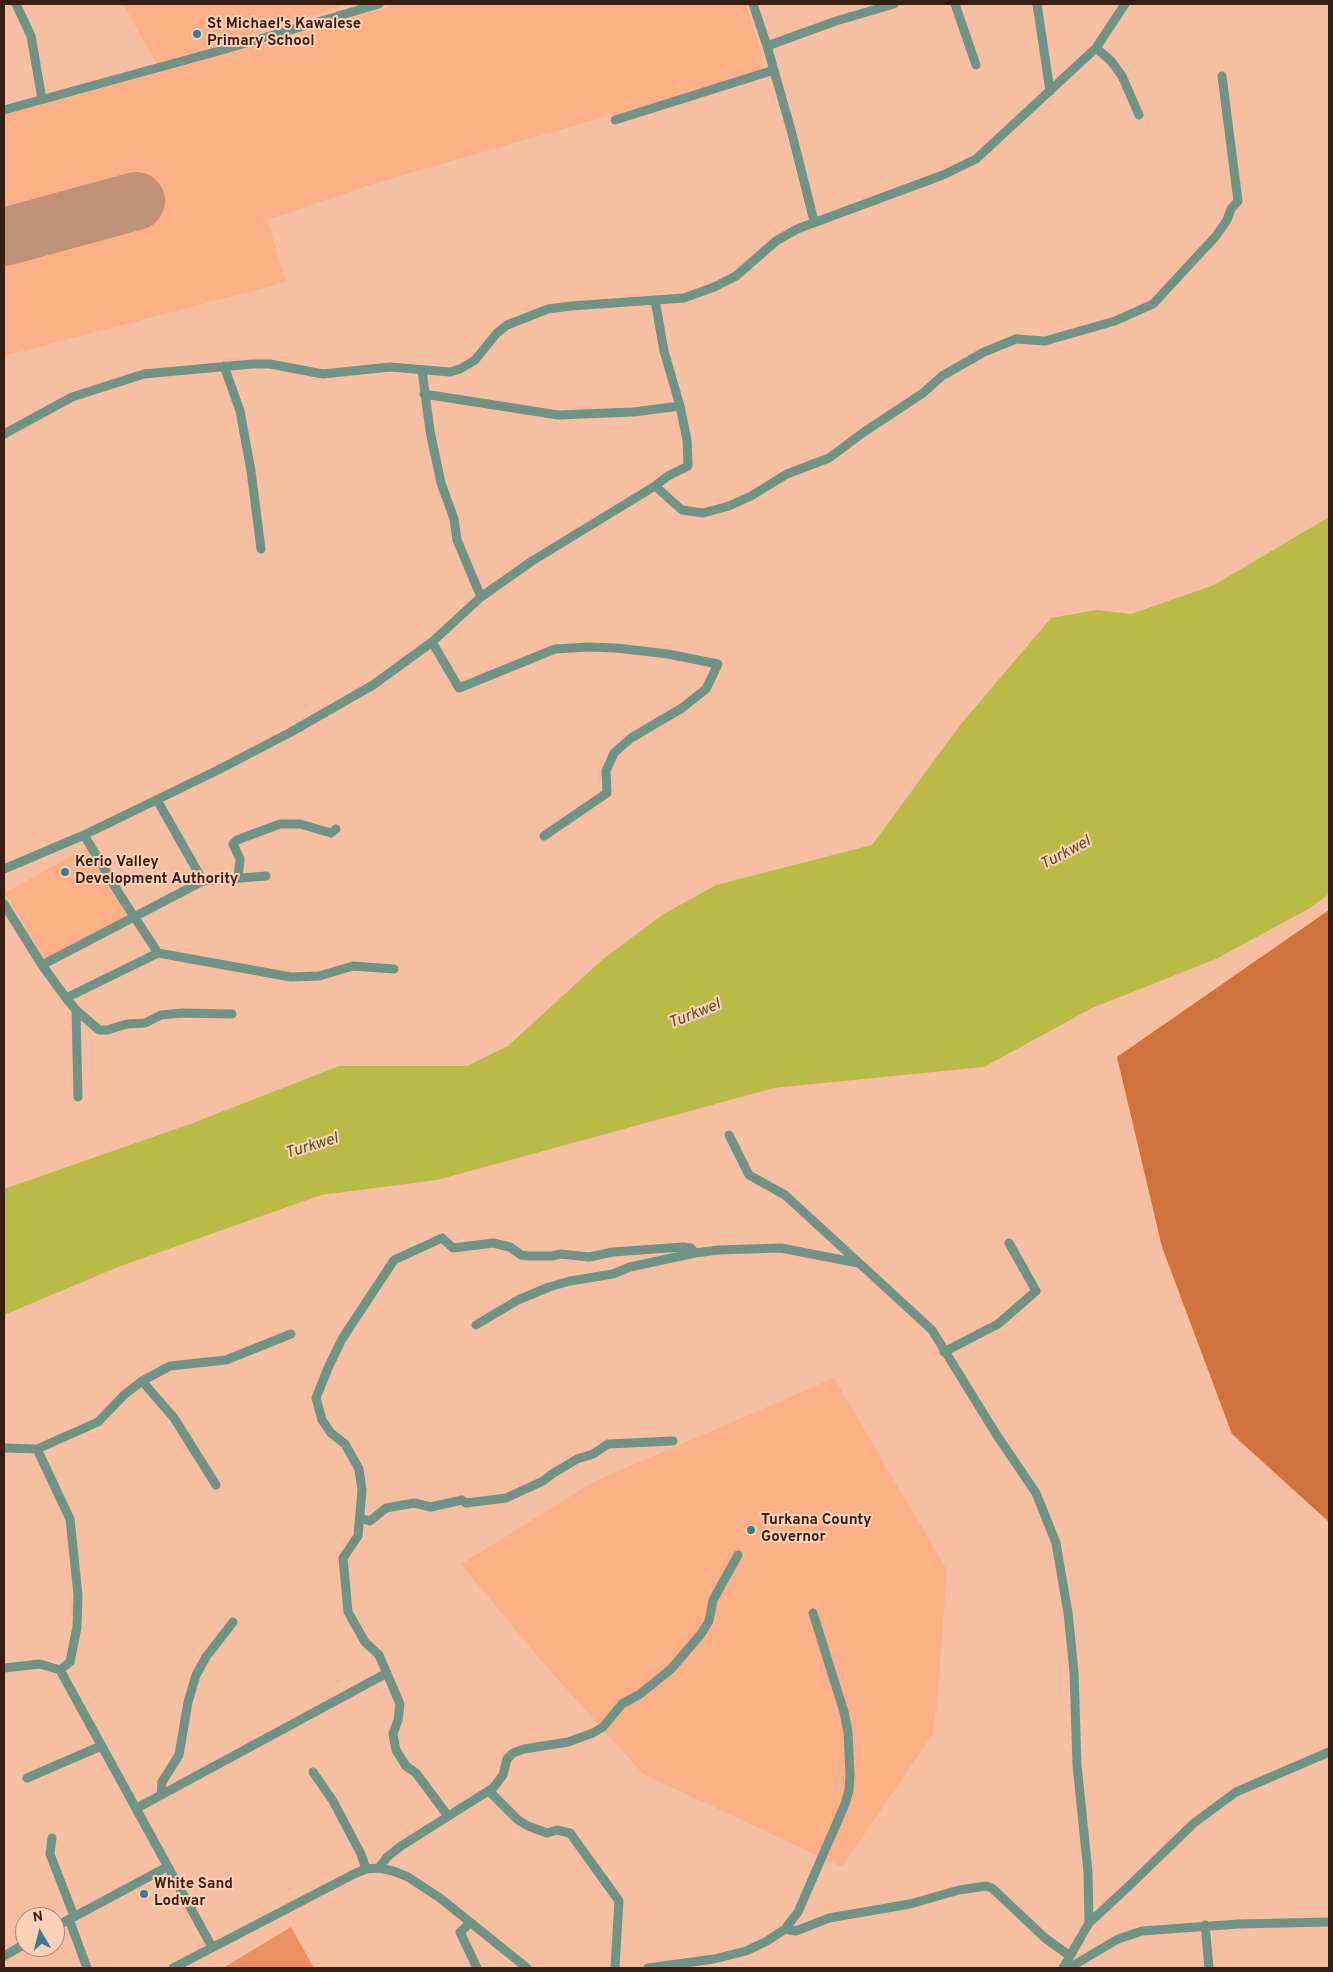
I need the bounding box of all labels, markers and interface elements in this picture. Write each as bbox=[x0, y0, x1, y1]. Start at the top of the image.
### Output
place label: St Michael's Kawalese Primary School bbox=[207, 16, 361, 51]
marker: St Michael's Kawalese Primary School bbox=[191, 28, 203, 40]
water label: Turkwel bbox=[1038, 833, 1094, 875]
place label: Kerio Valley Development Authority bbox=[75, 854, 238, 889]
marker: Kerio Valley Development Authority bbox=[59, 866, 71, 878]
water label: Turkwel bbox=[666, 996, 724, 1034]
water label: Turkwel bbox=[283, 1130, 341, 1164]
place label: Turkana County Governor bbox=[761, 1512, 871, 1547]
marker: Turkana County Governor bbox=[745, 1524, 757, 1536]
place label: White Sand Lodwar bbox=[154, 1876, 233, 1911]
marker: White Sand Lodwar bbox=[138, 1888, 150, 1900]
north arrow bbox=[15, 1907, 65, 1957]
text: N bbox=[32, 1909, 44, 1927]

